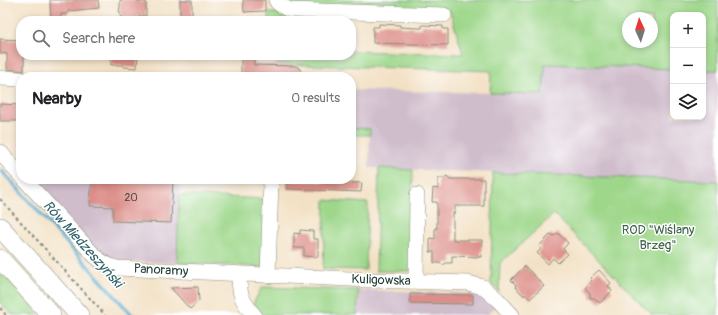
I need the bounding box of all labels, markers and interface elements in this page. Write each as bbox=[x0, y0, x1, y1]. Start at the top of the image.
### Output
north arrow bbox=[622, 12, 658, 48]
map controls bbox=[670, 12, 706, 120]
button: + bbox=[670, 12, 706, 48]
search box bbox=[16, 16, 356, 60]
icon: search bbox=[30, 27, 52, 49]
text: Search here bbox=[62, 29, 135, 48]
button: − bbox=[670, 48, 706, 84]
button: layers bbox=[670, 84, 706, 120]
text: Nearby bbox=[32, 88, 81, 109]
text: 0 results bbox=[291, 90, 340, 106]
house number: 20 bbox=[124, 191, 138, 204]
water label: Rów Miedzeszyński bbox=[40, 197, 128, 293]
park label: ROD "Wiślany Brzeg" bbox=[622, 222, 695, 253]
street label: Panoramy bbox=[133, 261, 189, 279]
street label: Kuligowska bbox=[351, 271, 411, 289]

